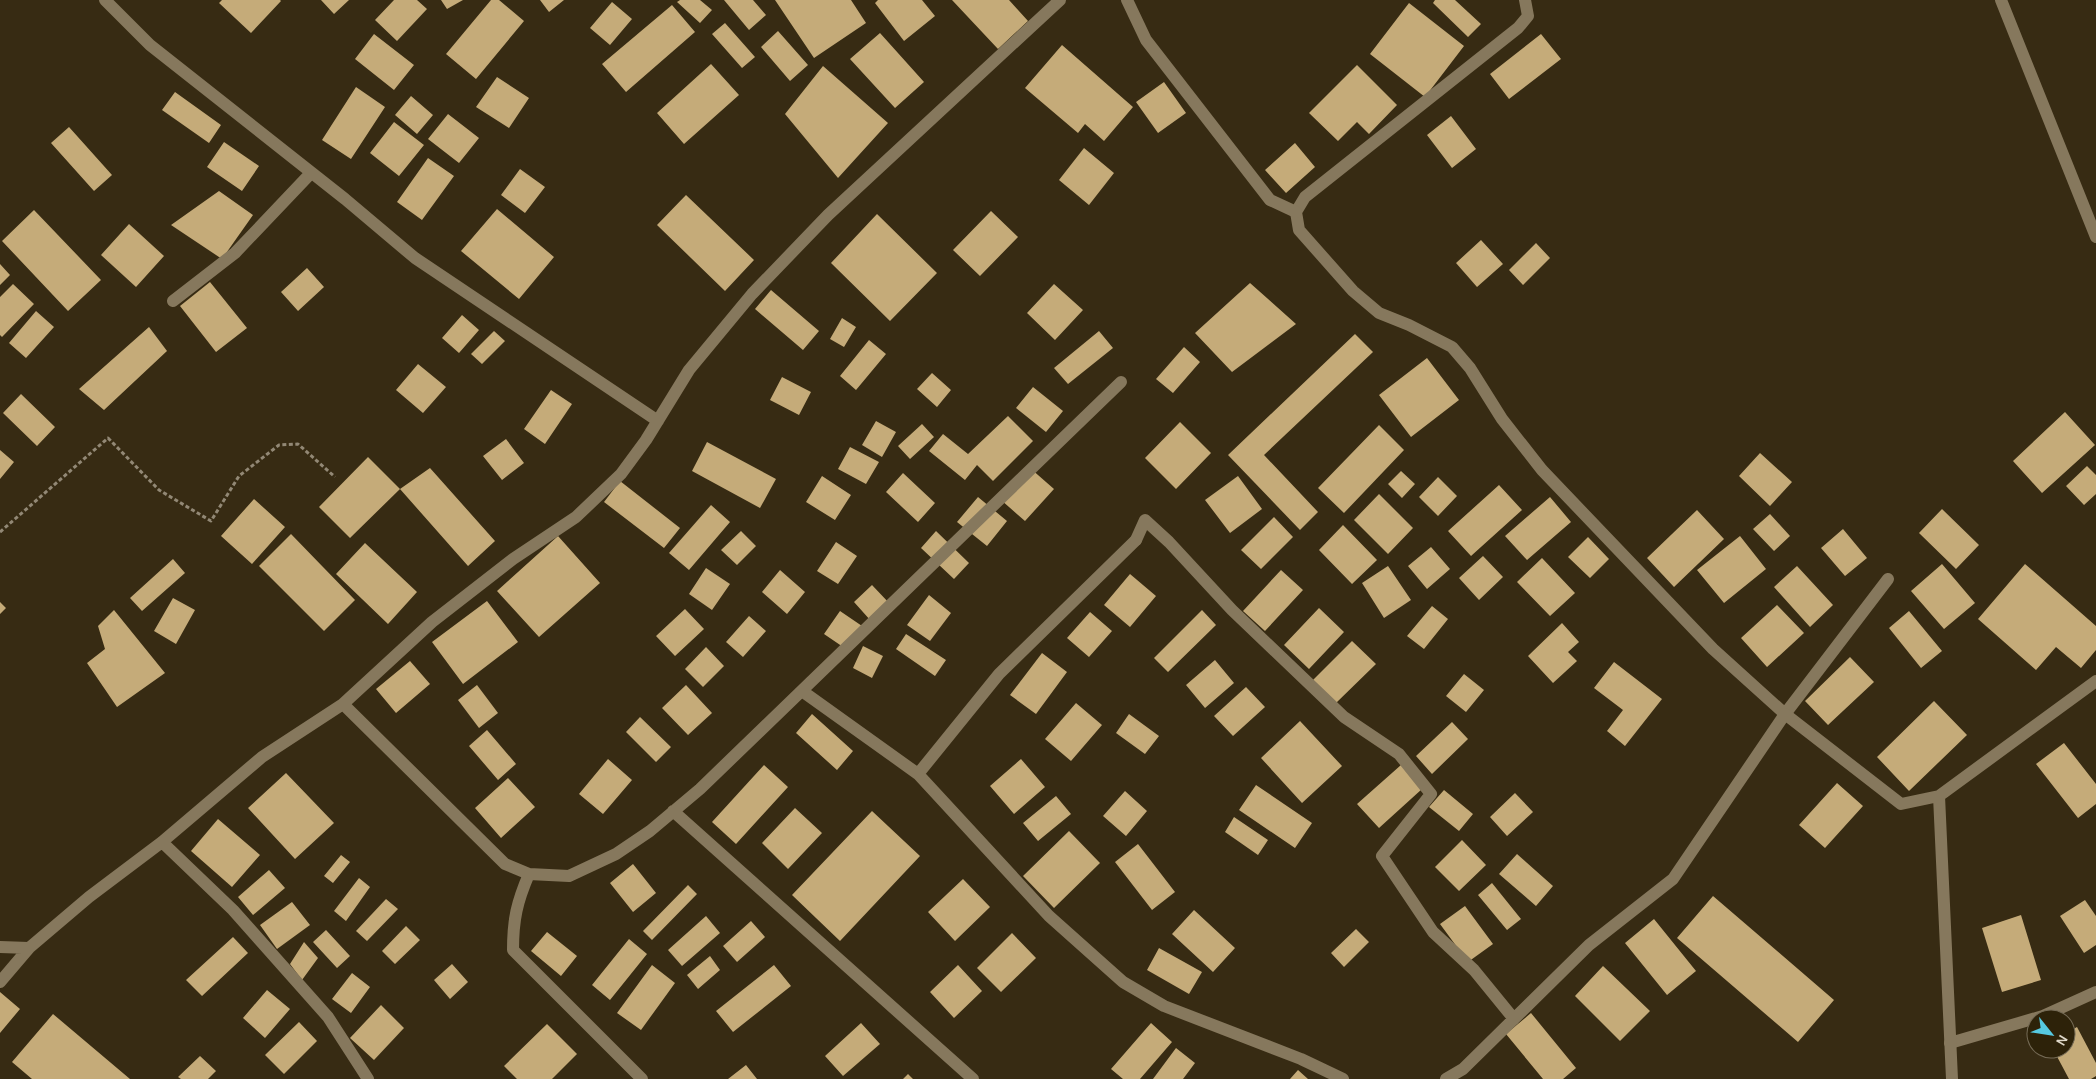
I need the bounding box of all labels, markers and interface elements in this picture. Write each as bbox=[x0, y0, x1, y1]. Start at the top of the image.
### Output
north arrow bbox=[2026, 1009, 2076, 1059]
text: N bbox=[2052, 1032, 2072, 1049]

